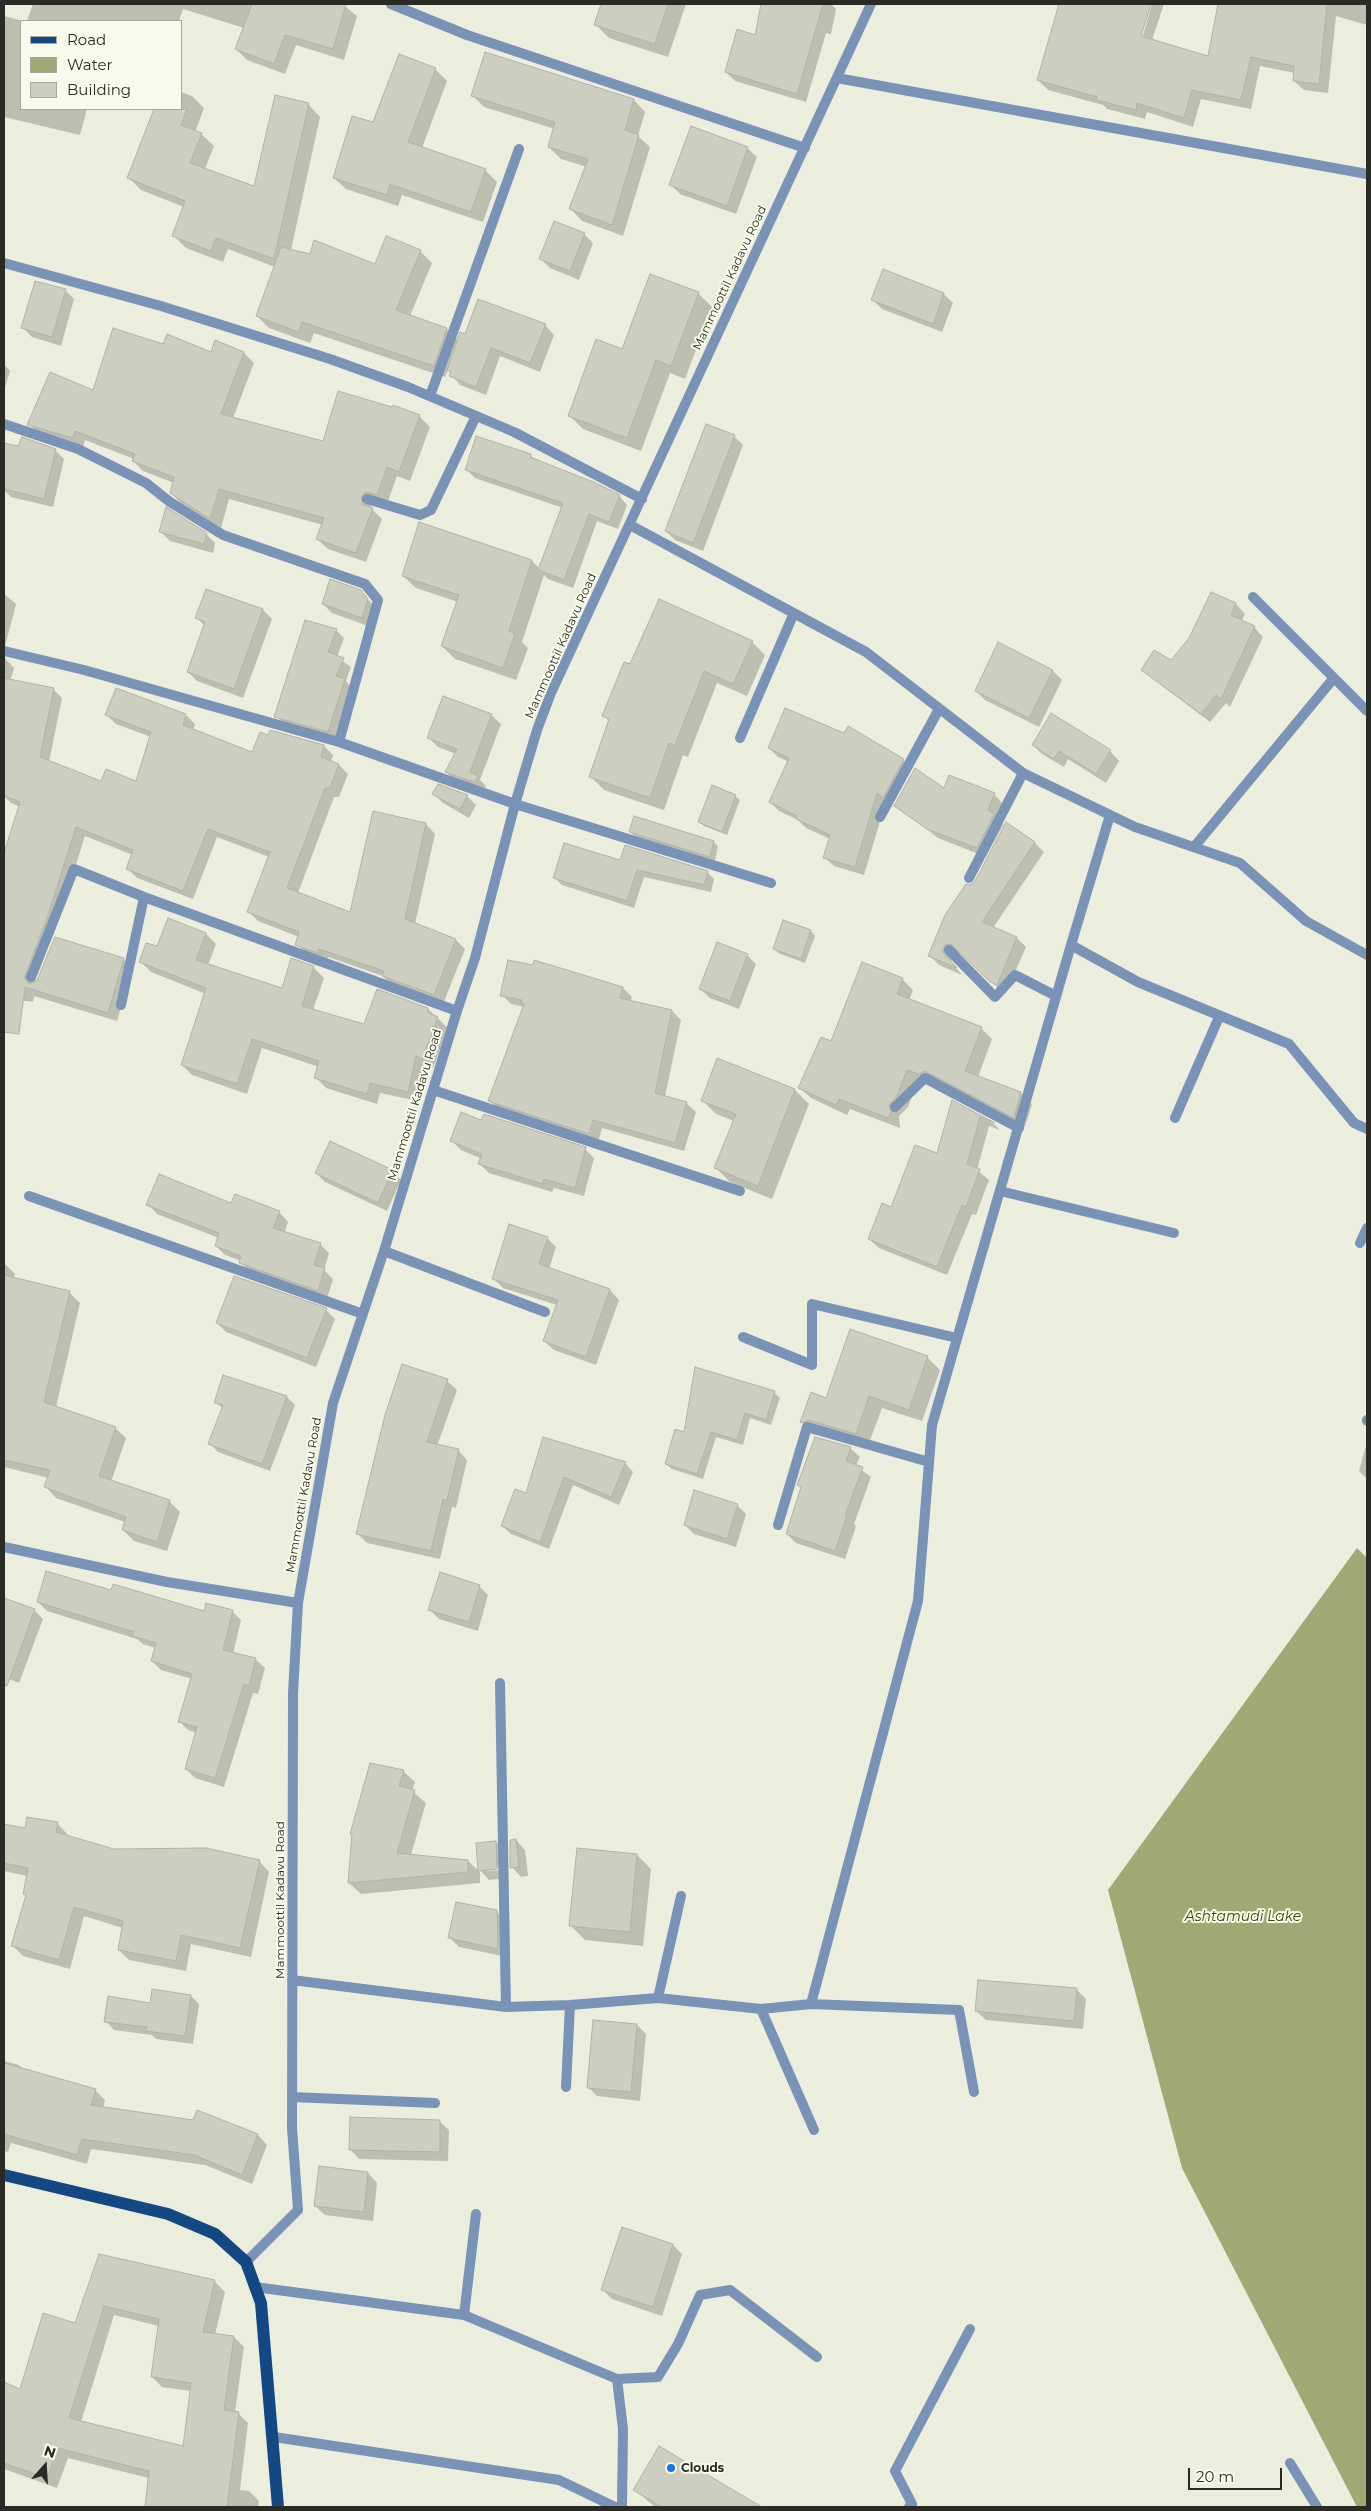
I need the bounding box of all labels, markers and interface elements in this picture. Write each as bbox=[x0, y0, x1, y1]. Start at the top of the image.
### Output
legend bbox=[20, 20, 182, 110]
text: Road bbox=[67, 30, 106, 49]
text: Water bbox=[67, 55, 113, 74]
text: Building bbox=[67, 80, 131, 99]
street label: Mammoottil Kadavu Road bbox=[690, 203, 770, 353]
street label: Mammoottil Kadavu Road bbox=[522, 571, 600, 721]
street label: Mammoottil Kadavu Road bbox=[385, 1027, 445, 1183]
street label: Mammoottil Kadavu Road bbox=[283, 1416, 325, 1574]
street label: Mammoottil Kadavu Road bbox=[273, 1821, 287, 1979]
water label: Ashtamudi Lake bbox=[1185, 1909, 1301, 1925]
north arrow bbox=[20, 2441, 70, 2491]
text: N bbox=[42, 2441, 58, 2462]
scale bar bbox=[1191, 2458, 1285, 2490]
place label: Clouds bbox=[681, 2461, 724, 2475]
marker: Clouds bbox=[665, 2462, 677, 2474]
text: 20 m bbox=[1196, 2467, 1234, 2486]

